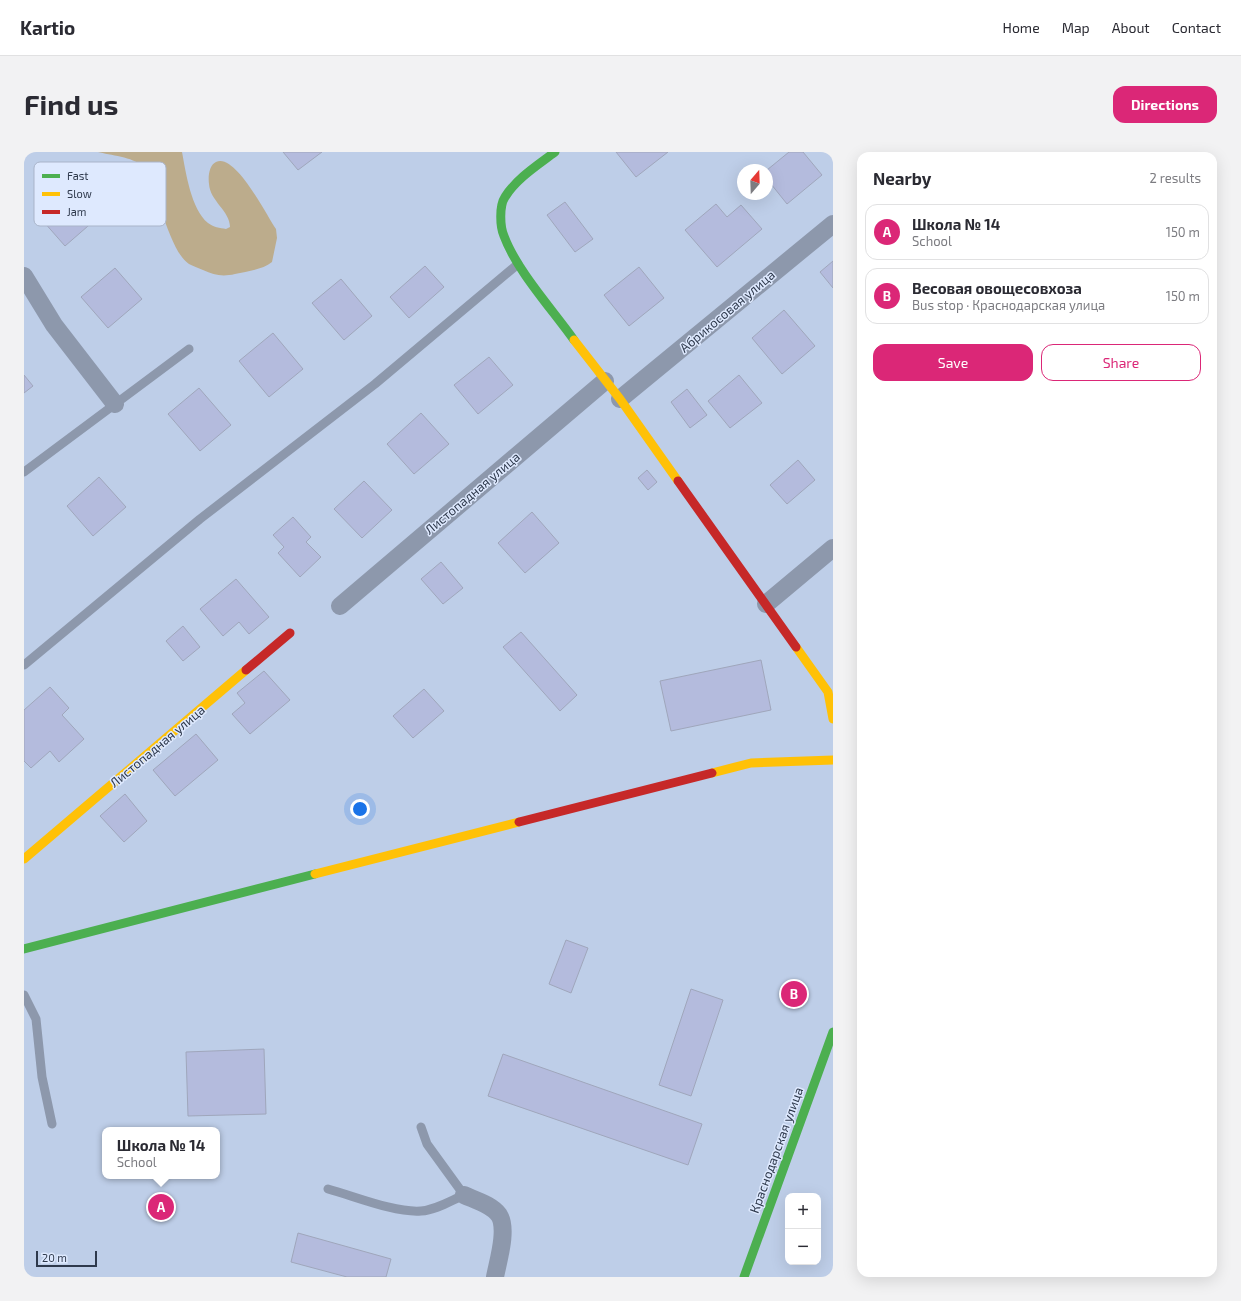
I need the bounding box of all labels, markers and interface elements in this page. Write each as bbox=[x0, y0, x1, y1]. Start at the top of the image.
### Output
text: Kartio bbox=[20, 16, 75, 39]
text: Home bbox=[1003, 19, 1040, 36]
text: Map bbox=[1062, 19, 1090, 36]
text: About bbox=[1112, 19, 1150, 36]
text: Contact bbox=[1172, 19, 1221, 36]
button: Directions bbox=[1113, 86, 1217, 123]
text: Find us bbox=[24, 87, 118, 121]
legend bbox=[34, 162, 166, 226]
north arrow bbox=[737, 164, 773, 200]
text: Nearby bbox=[873, 168, 931, 188]
text: Fast bbox=[67, 169, 89, 182]
text: 2 results bbox=[1149, 170, 1201, 186]
text: Slow bbox=[67, 187, 92, 200]
text: Jam bbox=[67, 205, 86, 218]
text: Школа № 14 bbox=[912, 215, 1000, 233]
text: A bbox=[883, 224, 891, 240]
text: 150 m bbox=[1166, 224, 1200, 240]
text: School bbox=[912, 233, 952, 249]
street label: Абрикосовая улица bbox=[676, 266, 778, 356]
text: Весовая овощесовхоза bbox=[912, 279, 1082, 297]
text: B bbox=[883, 288, 891, 304]
text: 150 m bbox=[1166, 288, 1200, 304]
text: Bus stop · Краснодарская улица bbox=[912, 297, 1105, 313]
button: Save bbox=[873, 344, 1033, 381]
button: Share bbox=[1041, 344, 1201, 381]
street label: Листопадная улица bbox=[421, 448, 523, 538]
street label: Листопадная улица bbox=[106, 701, 208, 791]
your location bbox=[350, 799, 370, 819]
pin: B bbox=[781, 979, 807, 1009]
street label: Краснодарская улица bbox=[746, 1085, 806, 1215]
popup bbox=[102, 1127, 220, 1179]
text: Школа № 14 bbox=[117, 1136, 205, 1154]
text: School bbox=[117, 1154, 157, 1170]
pin: A bbox=[148, 1192, 174, 1222]
map controls bbox=[785, 1193, 821, 1265]
button: + bbox=[785, 1193, 821, 1229]
button: − bbox=[785, 1229, 821, 1265]
scale bar bbox=[36, 1249, 97, 1268]
text: 20 m bbox=[42, 1251, 67, 1264]

